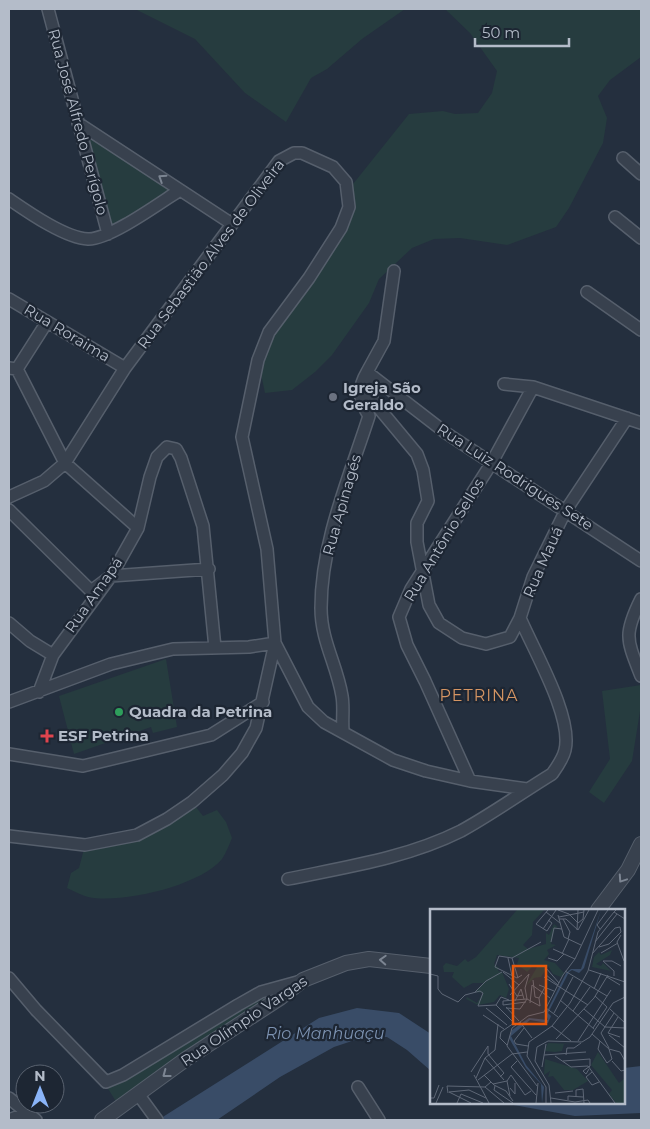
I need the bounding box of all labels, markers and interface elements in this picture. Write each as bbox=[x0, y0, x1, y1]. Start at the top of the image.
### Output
scale bar bbox=[475, 15, 569, 47]
text: 50 m bbox=[482, 23, 520, 42]
street label: Rua José Alfredo Perígolo bbox=[44, 27, 112, 217]
street label: Rua Sebastião Alves de Oliveira bbox=[133, 155, 288, 352]
one-way arrow bbox=[158, 175, 167, 184]
street label: Rua Roraima bbox=[21, 299, 114, 366]
place label: Igreja São Geraldo bbox=[343, 378, 421, 414]
marker: Igreja São Geraldo bbox=[327, 391, 339, 403]
street label: Rua Luiz Rodrigues Sete bbox=[434, 419, 597, 534]
street label: Rua Apinagés bbox=[318, 452, 365, 558]
street label: Rua Antônio Sellos bbox=[399, 475, 488, 605]
street label: Rua Mauá bbox=[518, 523, 567, 600]
street label: Rua Amapá bbox=[61, 553, 127, 636]
district label: PETRINA bbox=[439, 686, 519, 705]
place label: Quadra da Petrina bbox=[129, 702, 272, 721]
marker: Quadra da Petrina bbox=[113, 706, 125, 718]
place label: ESF Petrina bbox=[58, 726, 149, 745]
marker: ESF Petrina bbox=[40, 729, 54, 743]
one-way arrow bbox=[619, 873, 628, 882]
inset map bbox=[430, 909, 625, 1104]
one-way arrow bbox=[379, 954, 387, 965]
street label: Rua Olímpio Vargas bbox=[177, 971, 311, 1070]
water label: Rio Manhuaçu bbox=[265, 1024, 385, 1043]
north arrow bbox=[15, 1064, 65, 1114]
text: N bbox=[34, 1067, 46, 1085]
one-way arrow bbox=[162, 1068, 172, 1077]

